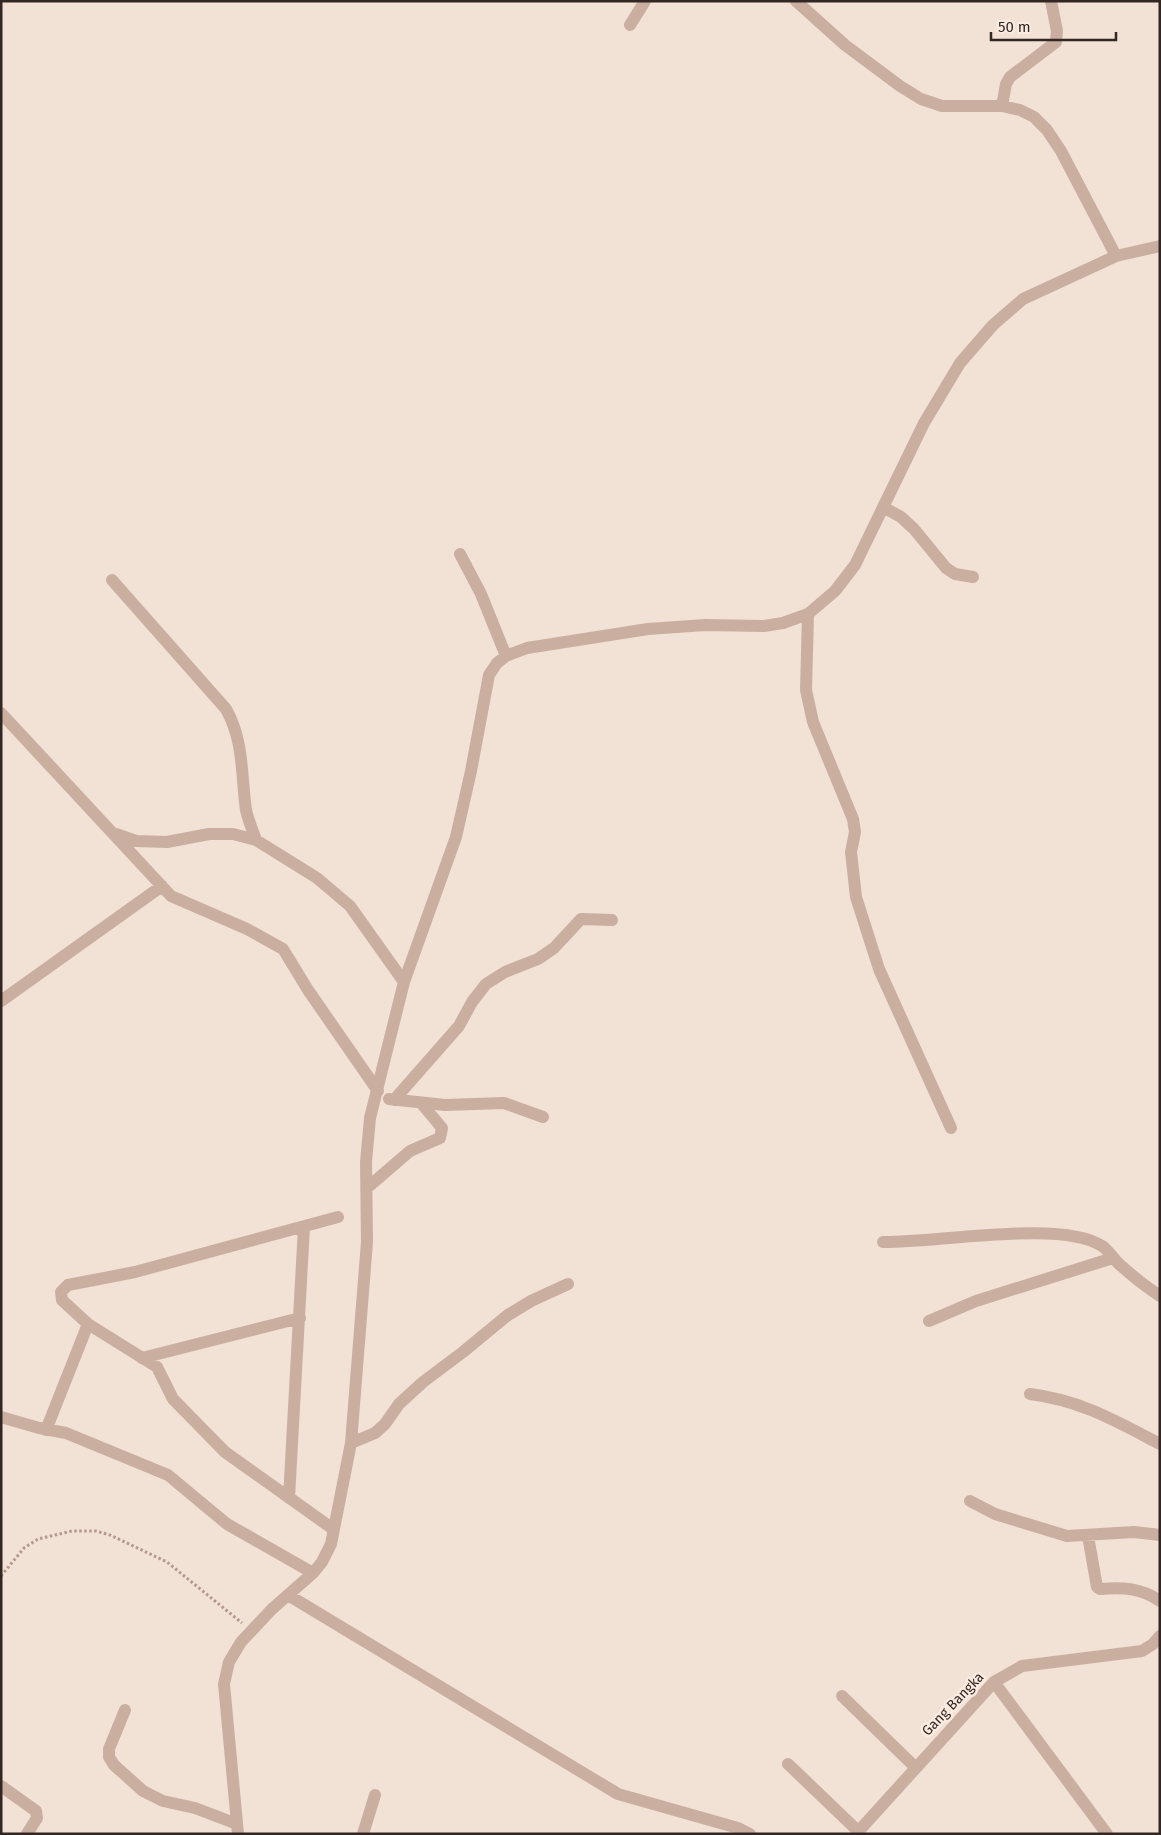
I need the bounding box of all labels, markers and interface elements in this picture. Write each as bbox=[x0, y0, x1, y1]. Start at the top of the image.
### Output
scale bar bbox=[991, 10, 1116, 42]
text: 50 m bbox=[998, 18, 1031, 36]
street label: Gang Bangka bbox=[918, 1669, 988, 1739]

